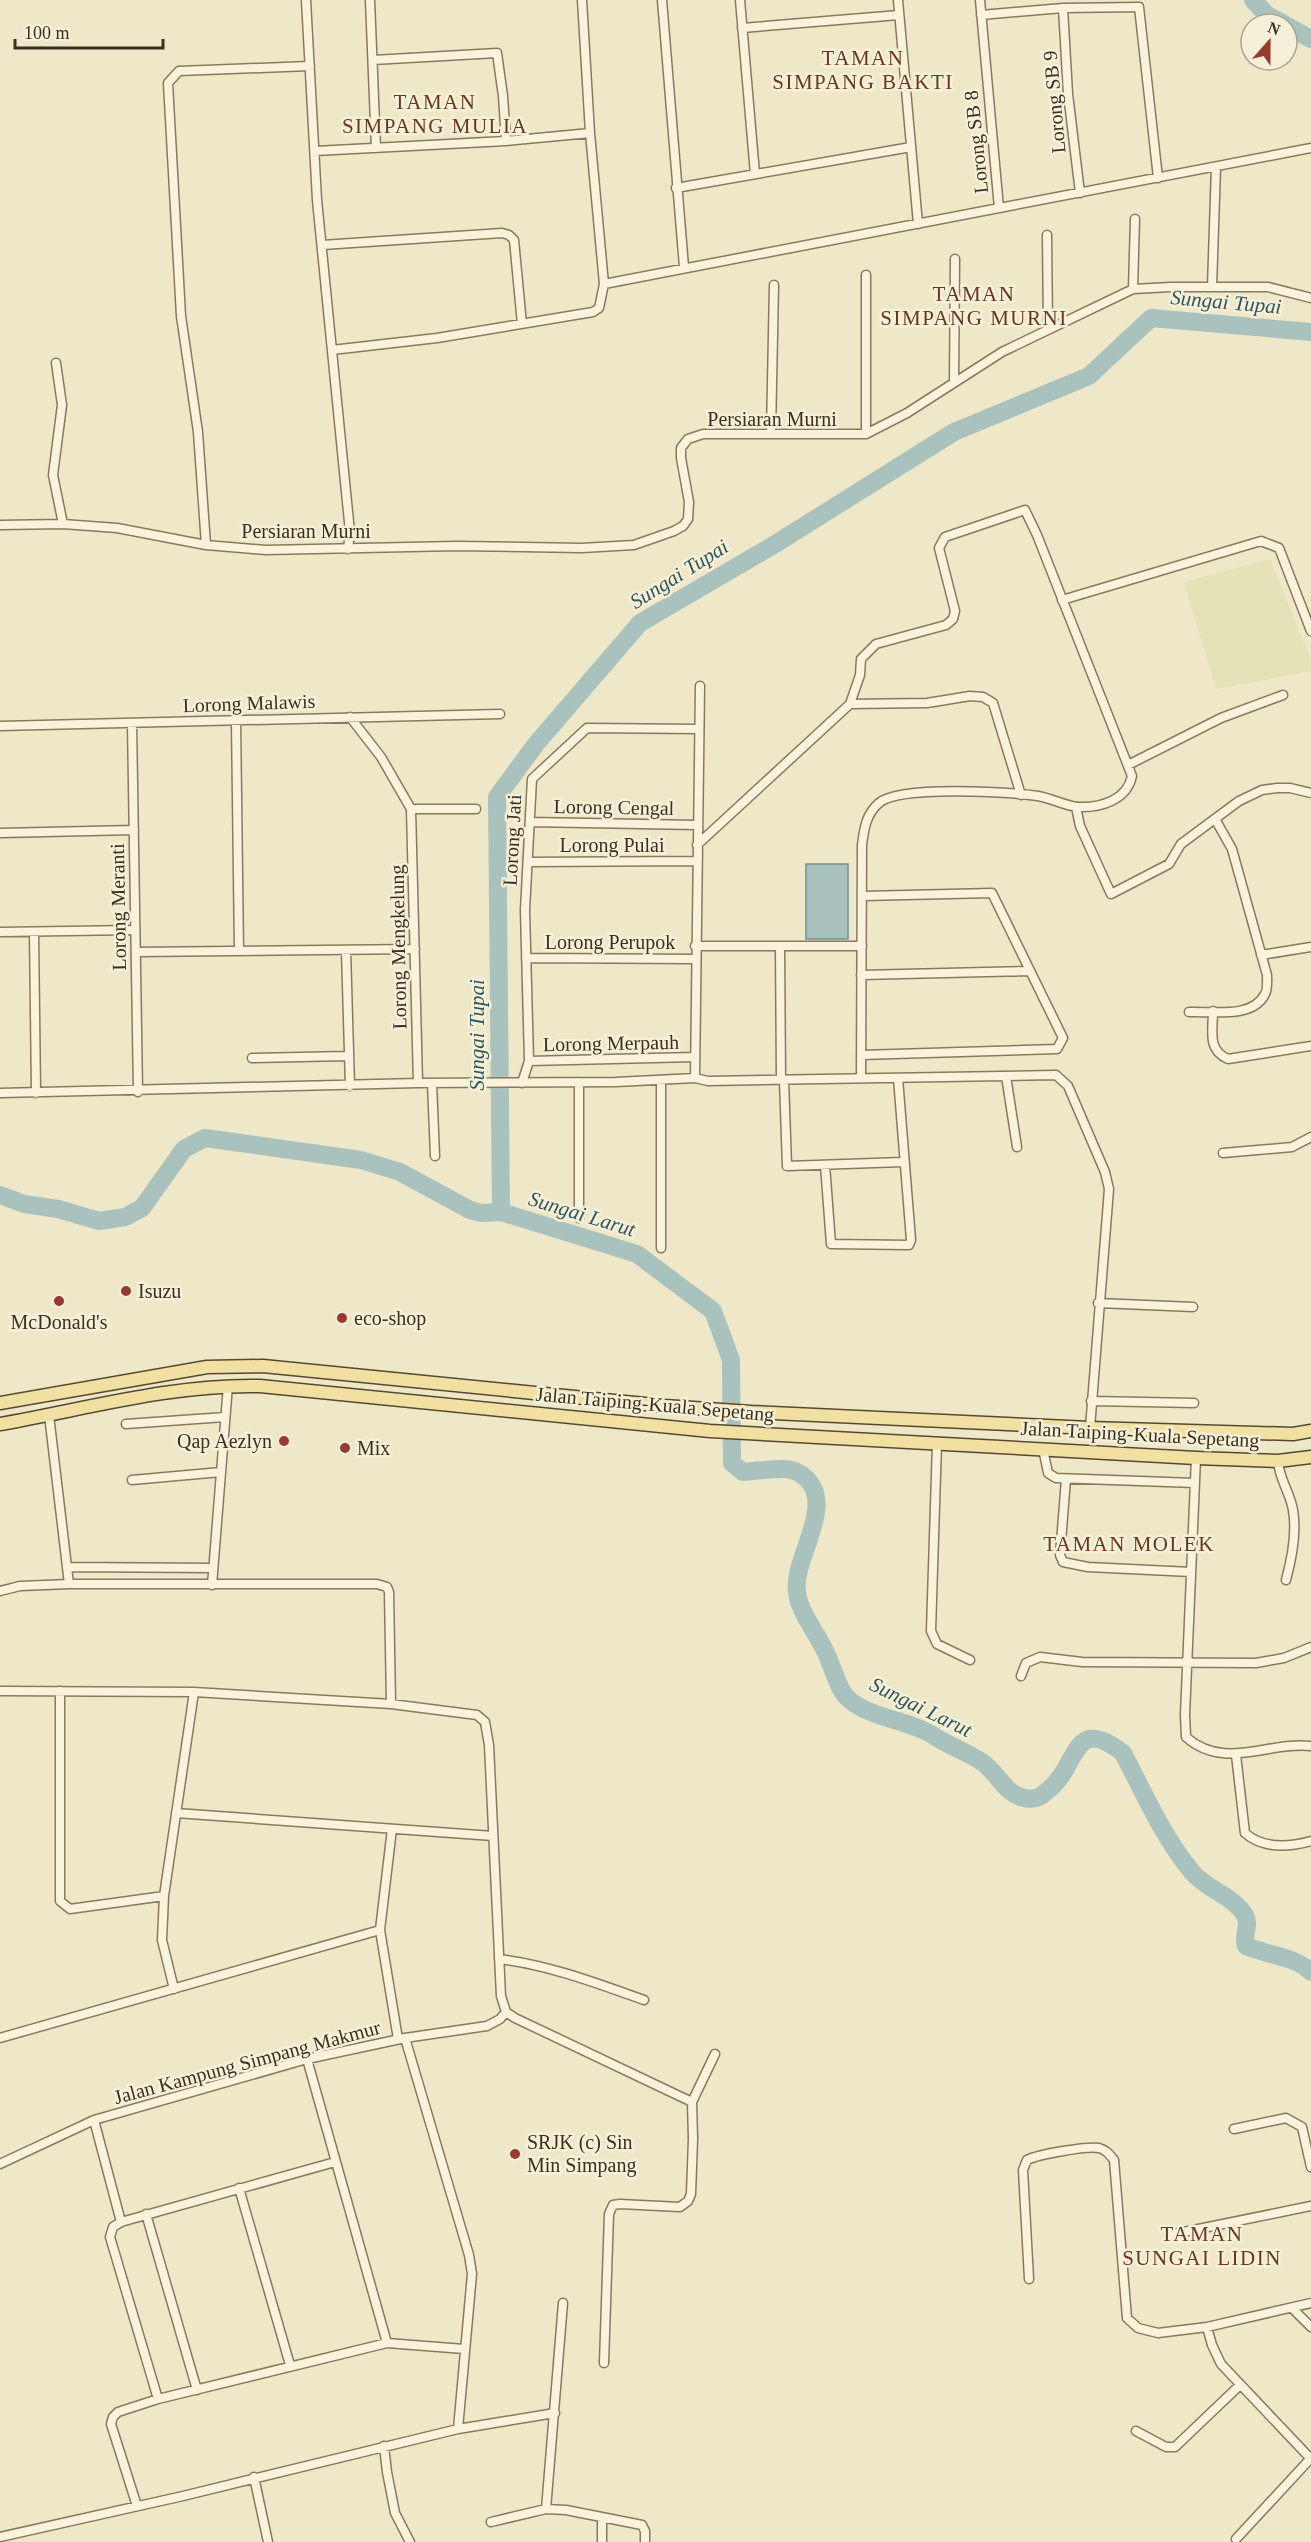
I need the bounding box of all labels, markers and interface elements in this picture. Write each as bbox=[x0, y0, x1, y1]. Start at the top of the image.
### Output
scale bar bbox=[15, 12, 164, 50]
north arrow bbox=[1239, 12, 1299, 72]
text: N bbox=[1266, 18, 1283, 39]
text: 100 m bbox=[24, 23, 70, 43]
district label: TAMAN SIMPANG BAKTI bbox=[772, 46, 954, 94]
street label: Lorong SB 9 bbox=[1039, 49, 1070, 154]
street label: Lorong SB 8 bbox=[960, 89, 993, 195]
district label: TAMAN SIMPANG MULIA bbox=[342, 90, 528, 138]
district label: TAMAN SIMPANG MURNI bbox=[880, 282, 1068, 330]
water label: Sungai Tupai bbox=[1169, 285, 1283, 319]
street label: Persiaran Murni bbox=[707, 408, 837, 430]
street label: Persiaran Murni bbox=[241, 520, 371, 542]
water label: Sungai Tupai bbox=[625, 534, 733, 614]
street label: Lorong Malawis bbox=[182, 690, 316, 717]
street label: Lorong Jati bbox=[499, 793, 526, 886]
street label: Lorong Cengal bbox=[554, 795, 675, 820]
street label: Lorong Pulai bbox=[560, 834, 665, 857]
street label: Lorong Meranti bbox=[106, 843, 131, 971]
street label: Lorong Mengkelung bbox=[386, 864, 411, 1030]
street label: Lorong Perupok bbox=[545, 931, 675, 954]
water label: Sungai Tupai bbox=[465, 979, 489, 1091]
street label: Lorong Merpauh bbox=[543, 1031, 679, 1056]
water label: Sungai Larut bbox=[526, 1186, 639, 1242]
place label: Isuzu bbox=[138, 1280, 181, 1302]
marker: Isuzu bbox=[119, 1284, 133, 1298]
marker: McDonald's bbox=[52, 1294, 66, 1308]
place label: eco-shop bbox=[354, 1307, 426, 1330]
place label: McDonald's bbox=[11, 1311, 108, 1333]
marker: eco-shop bbox=[335, 1311, 349, 1325]
street label: Jalan Taiping-Kuala Sepetang bbox=[535, 1383, 775, 1426]
street label: Jalan Taiping-Kuala Sepetang bbox=[1020, 1417, 1260, 1452]
place label: Qap Aezlyn bbox=[177, 1430, 272, 1453]
marker: Qap Aezlyn bbox=[277, 1434, 291, 1448]
place label: Mix bbox=[357, 1437, 390, 1459]
marker: Mix bbox=[338, 1441, 352, 1455]
district label: TAMAN MOLEK bbox=[1043, 1532, 1215, 1556]
water label: Sungai Larut bbox=[866, 1672, 977, 1742]
street label: Jalan Kampung Simpang Makmur bbox=[111, 2016, 383, 2109]
place label: SRJK (c) Sin Min Simpang bbox=[527, 2131, 636, 2177]
marker: SRJK (c) Sin Min Simpang bbox=[508, 2147, 522, 2161]
district label: TAMAN SUNGAI LIDIN bbox=[1122, 2222, 1282, 2270]

